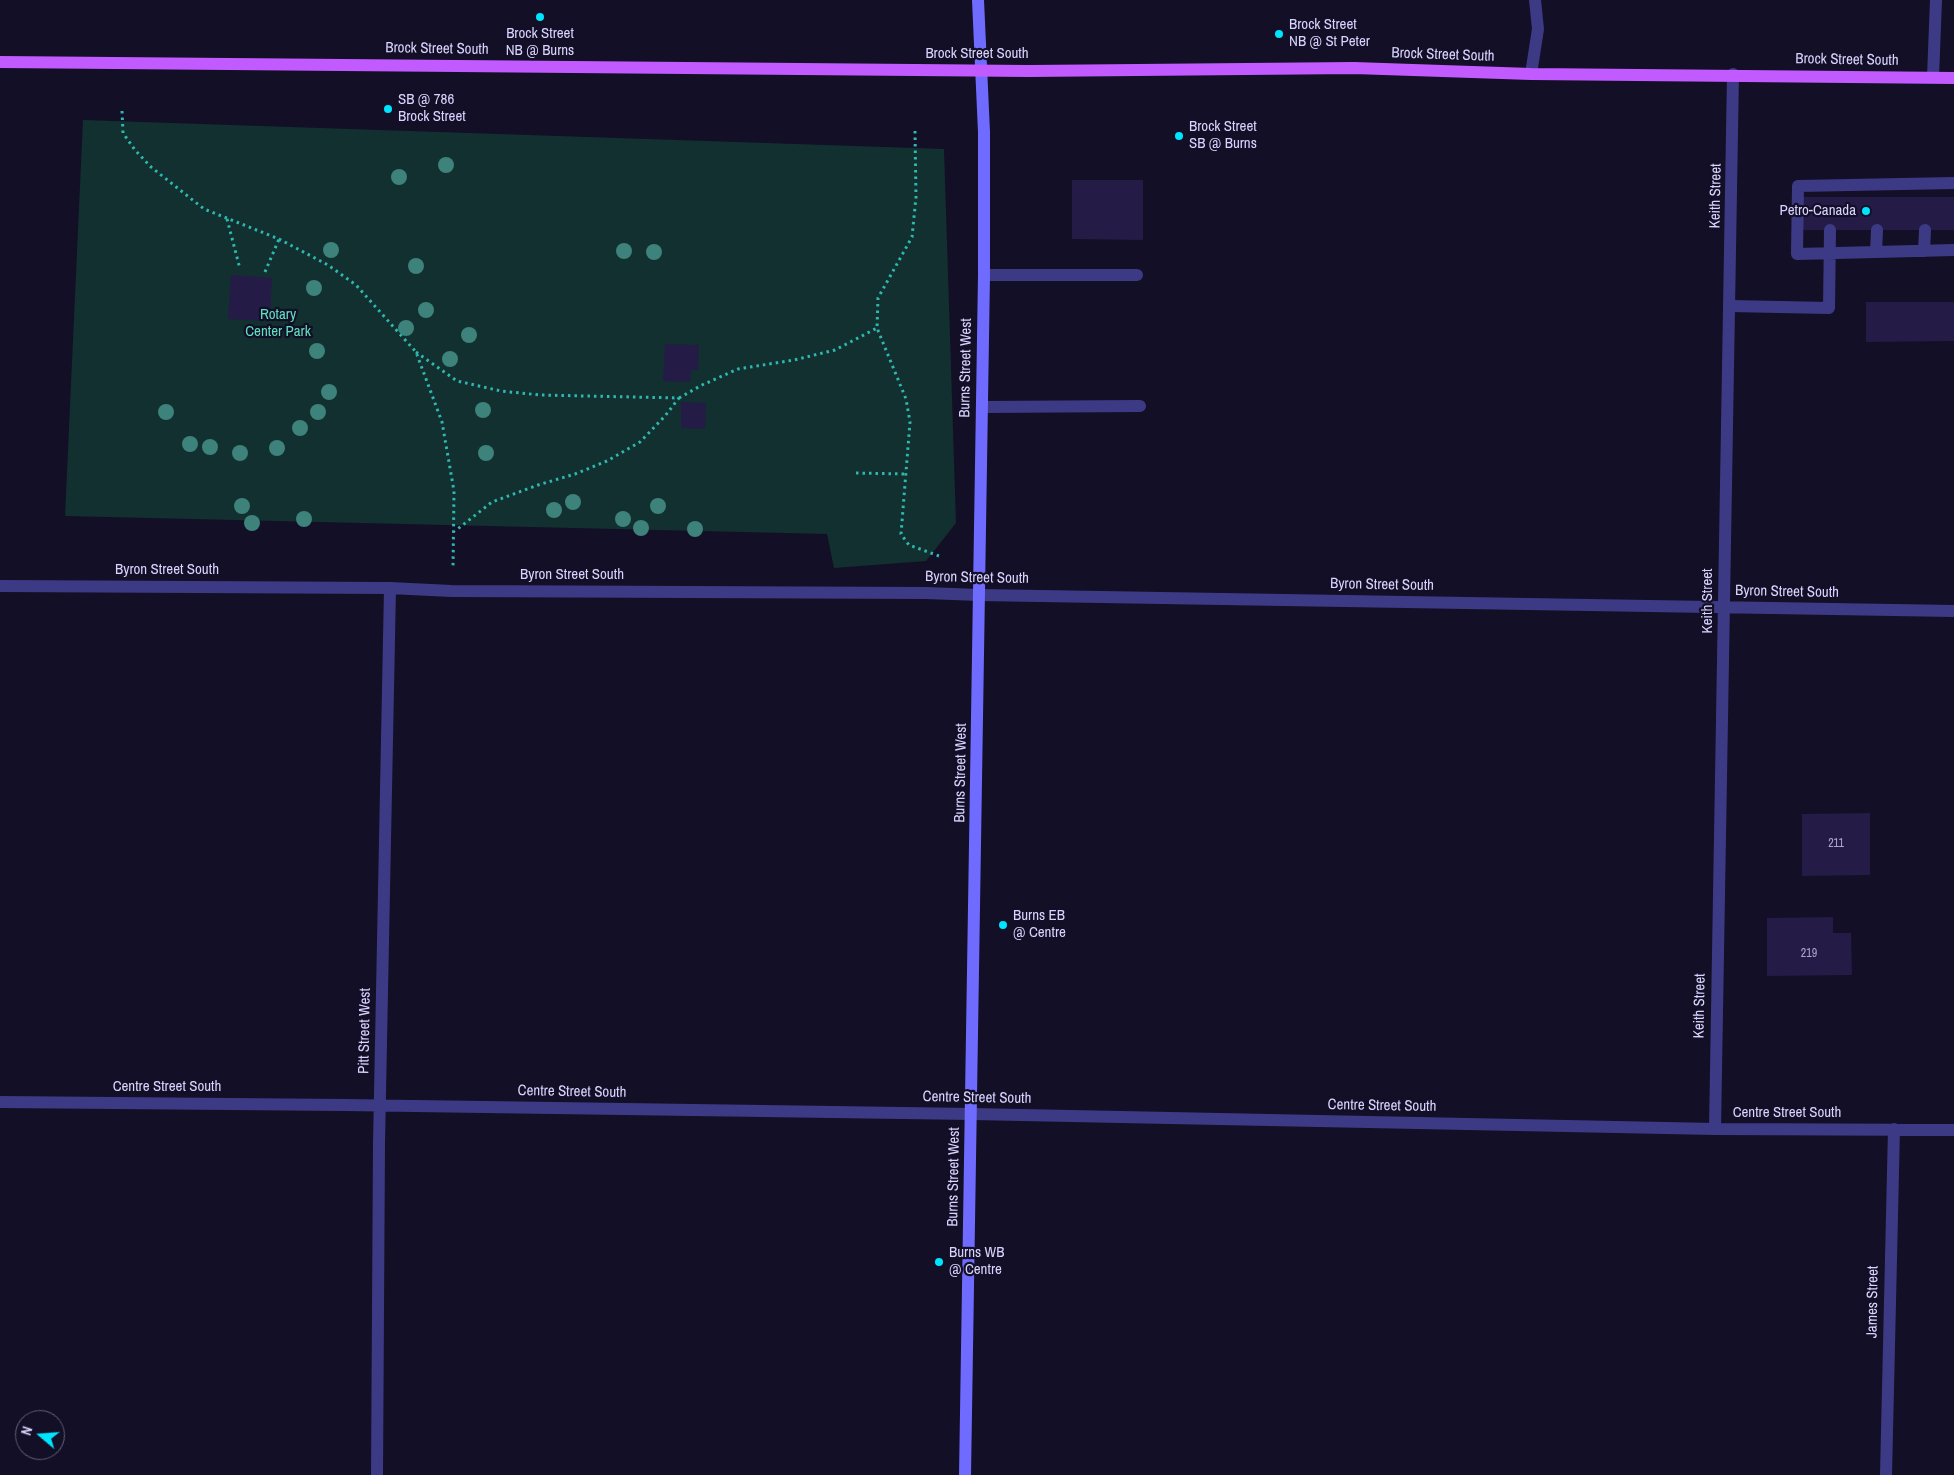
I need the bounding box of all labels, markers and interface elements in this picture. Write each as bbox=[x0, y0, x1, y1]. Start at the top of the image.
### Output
marker: Brock Street NB @ Burns bbox=[534, 11, 546, 23]
place label: Brock Street NB @ St Peter bbox=[1289, 16, 1370, 51]
place label: Brock Street NB @ Burns bbox=[506, 25, 574, 60]
marker: Brock Street NB @ St Peter bbox=[1273, 28, 1285, 40]
street label: Brock Street South bbox=[385, 39, 489, 59]
street label: Brock Street South bbox=[1391, 44, 1495, 66]
street label: Brock Street South bbox=[925, 45, 1029, 63]
street label: Brock Street South bbox=[1795, 50, 1899, 70]
place label: SB @ 786 Brock Street bbox=[398, 91, 466, 126]
marker: SB @ 786 Brock Street bbox=[382, 103, 394, 115]
place label: Brock Street SB @ Burns bbox=[1189, 118, 1257, 153]
marker: Brock Street SB @ Burns bbox=[1173, 130, 1185, 142]
street label: Keith Street bbox=[1706, 163, 1726, 229]
place label: Petro-Canada bbox=[1779, 202, 1856, 220]
marker: Petro-Canada bbox=[1860, 205, 1872, 217]
park label: Rotary Center Park bbox=[245, 306, 311, 341]
street label: Burns Street West bbox=[956, 318, 976, 418]
street label: Byron Street South bbox=[115, 561, 219, 579]
street label: Byron Street South bbox=[520, 566, 624, 584]
street label: Byron Street South bbox=[925, 568, 1029, 588]
street label: Keith Street bbox=[1699, 569, 1717, 633]
street label: Byron Street South bbox=[1330, 575, 1434, 595]
street label: Byron Street South bbox=[1735, 582, 1839, 602]
street label: Burns Street West bbox=[951, 723, 971, 823]
house number: 211 bbox=[1828, 837, 1844, 851]
place label: Burns EB @ Centre bbox=[1013, 907, 1066, 942]
marker: Burns EB @ Centre bbox=[997, 919, 1009, 931]
house number: 219 bbox=[1801, 947, 1817, 961]
street label: Keith Street bbox=[1690, 973, 1710, 1039]
street label: Pitt Street West bbox=[355, 988, 375, 1074]
street label: Centre Street South bbox=[113, 1078, 221, 1096]
street label: Centre Street South bbox=[517, 1082, 627, 1102]
street label: Centre Street South bbox=[922, 1088, 1032, 1108]
street label: Centre Street South bbox=[1327, 1096, 1437, 1116]
street label: Centre Street South bbox=[1733, 1104, 1841, 1122]
street label: Burns Street West bbox=[944, 1127, 964, 1227]
place label: Burns WB @ Centre bbox=[949, 1244, 1004, 1279]
marker: Burns WB @ Centre bbox=[933, 1256, 945, 1268]
street label: James Street bbox=[1863, 1266, 1883, 1338]
north arrow bbox=[15, 1410, 65, 1460]
text: N bbox=[17, 1424, 37, 1437]

